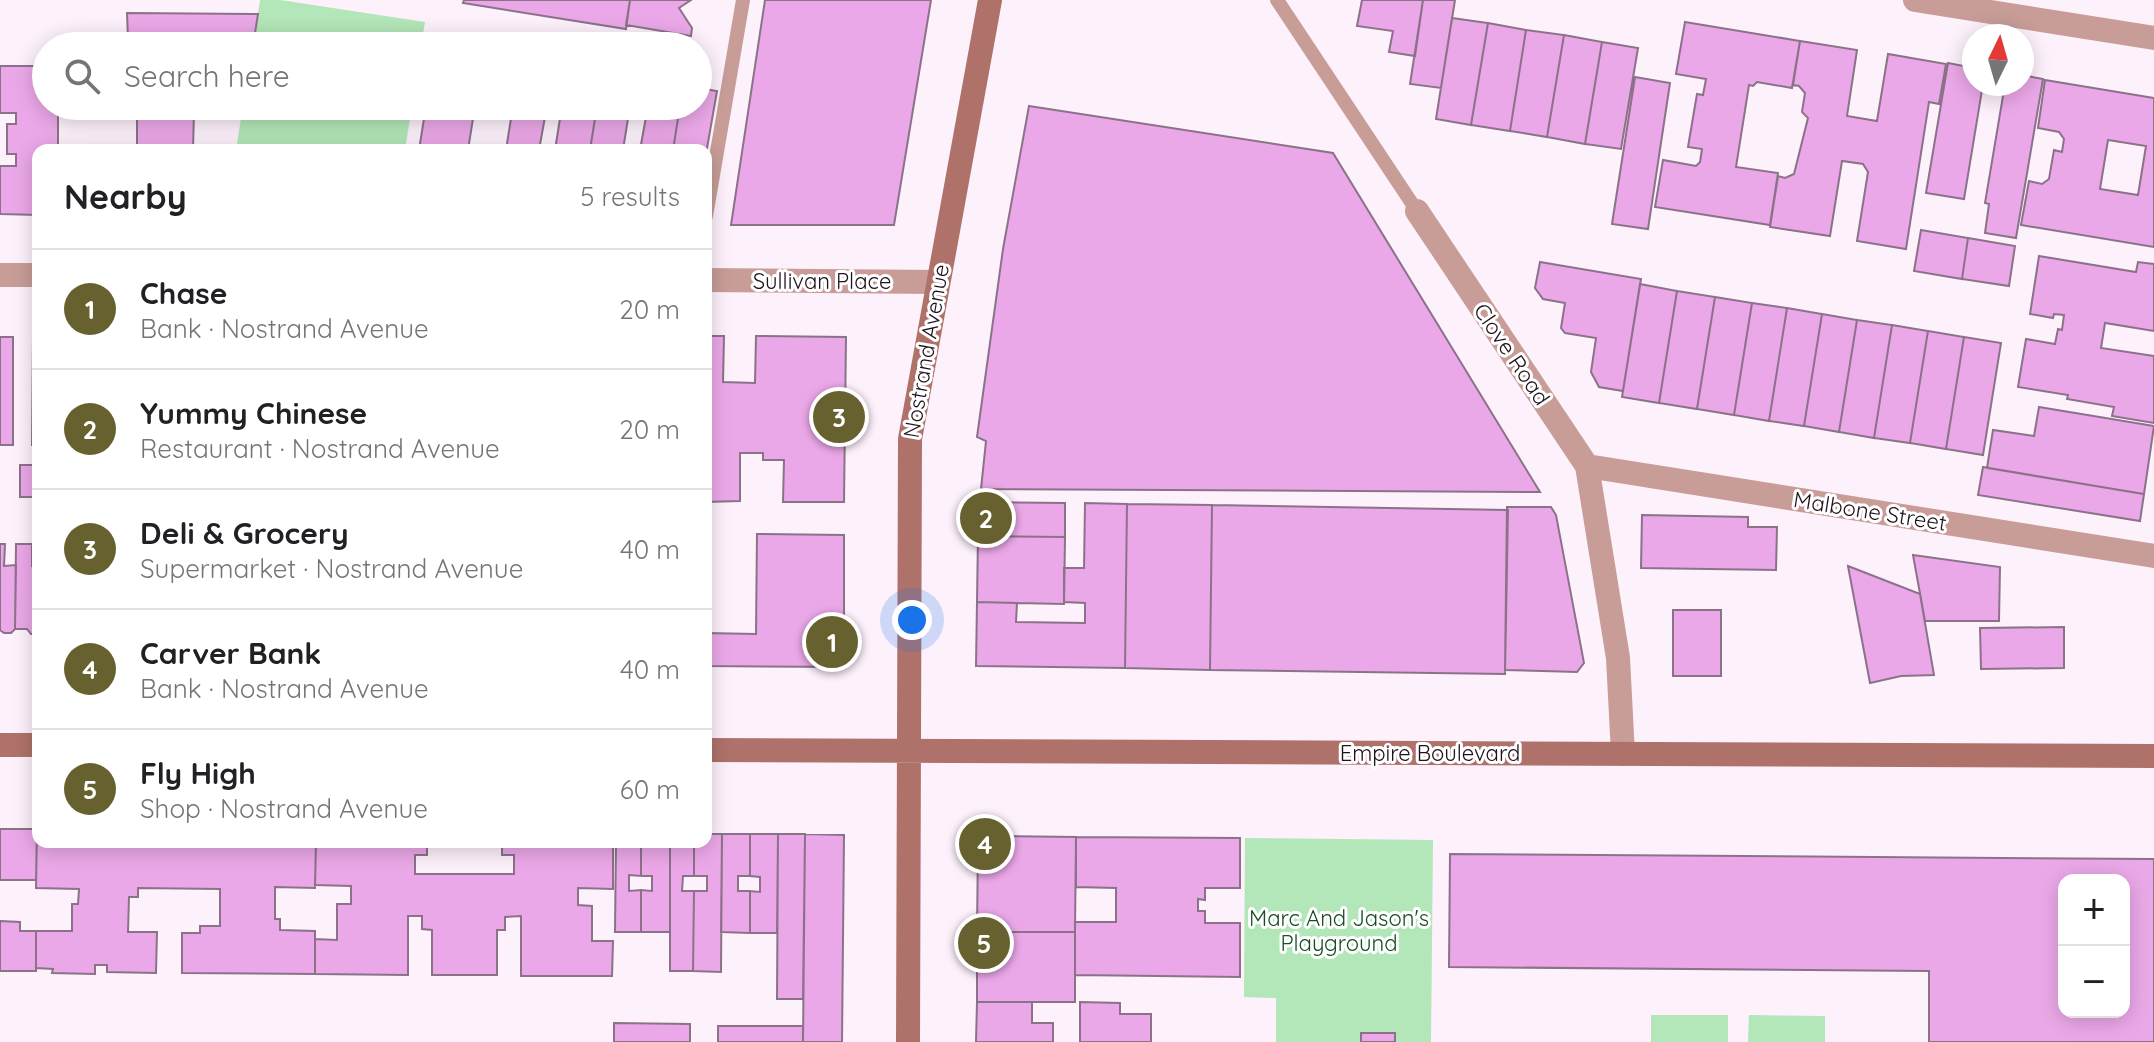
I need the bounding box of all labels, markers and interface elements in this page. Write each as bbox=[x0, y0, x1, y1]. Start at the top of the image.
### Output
north arrow bbox=[1962, 24, 2034, 96]
search box bbox=[32, 32, 712, 120]
icon: search bbox=[60, 54, 104, 98]
text: Search here bbox=[124, 57, 290, 95]
text: Nearby bbox=[64, 175, 187, 218]
text: 5 results bbox=[580, 180, 680, 213]
street label: Nostrand Avenue bbox=[897, 262, 955, 440]
street label: Sullivan Place bbox=[753, 267, 891, 295]
text: Chase bbox=[140, 274, 227, 312]
text: 1 bbox=[85, 293, 95, 326]
text: 20 m bbox=[619, 293, 680, 326]
street label: Clove Road bbox=[1468, 298, 1556, 410]
text: Bank · Nostrand Avenue bbox=[140, 312, 429, 345]
pin: 3 bbox=[813, 387, 865, 447]
text: Yummy Chinese bbox=[140, 394, 367, 432]
text: 2 bbox=[83, 413, 97, 446]
text: 20 m bbox=[619, 413, 680, 446]
text: Restaurant · Nostrand Avenue bbox=[140, 432, 500, 465]
street label: Malbone Street bbox=[1792, 485, 1948, 537]
pin: 2 bbox=[960, 488, 1012, 548]
text: Deli & Grocery bbox=[140, 514, 349, 552]
text: 3 bbox=[83, 533, 97, 566]
text: 40 m bbox=[620, 533, 680, 566]
text: Supermarket · Nostrand Avenue bbox=[140, 552, 523, 585]
your location bbox=[892, 600, 932, 640]
pin: 1 bbox=[806, 612, 858, 672]
text: Carver Bank bbox=[140, 634, 321, 672]
text: 4 bbox=[82, 653, 98, 686]
text: 40 m bbox=[620, 653, 680, 686]
text: Bank · Nostrand Avenue bbox=[140, 672, 429, 705]
street label: Empire Boulevard bbox=[1340, 739, 1520, 767]
text: Fly High bbox=[140, 754, 256, 792]
text: 5 bbox=[83, 773, 97, 806]
text: 60 m bbox=[620, 773, 680, 806]
text: Shop · Nostrand Avenue bbox=[140, 792, 428, 825]
pin: 4 bbox=[959, 814, 1011, 874]
map controls bbox=[2058, 874, 2130, 1018]
button: + bbox=[2058, 874, 2130, 946]
park label: Marc And Jason's Playground bbox=[1249, 904, 1429, 957]
pin: 5 bbox=[958, 913, 1010, 973]
button: − bbox=[2058, 946, 2130, 1018]

